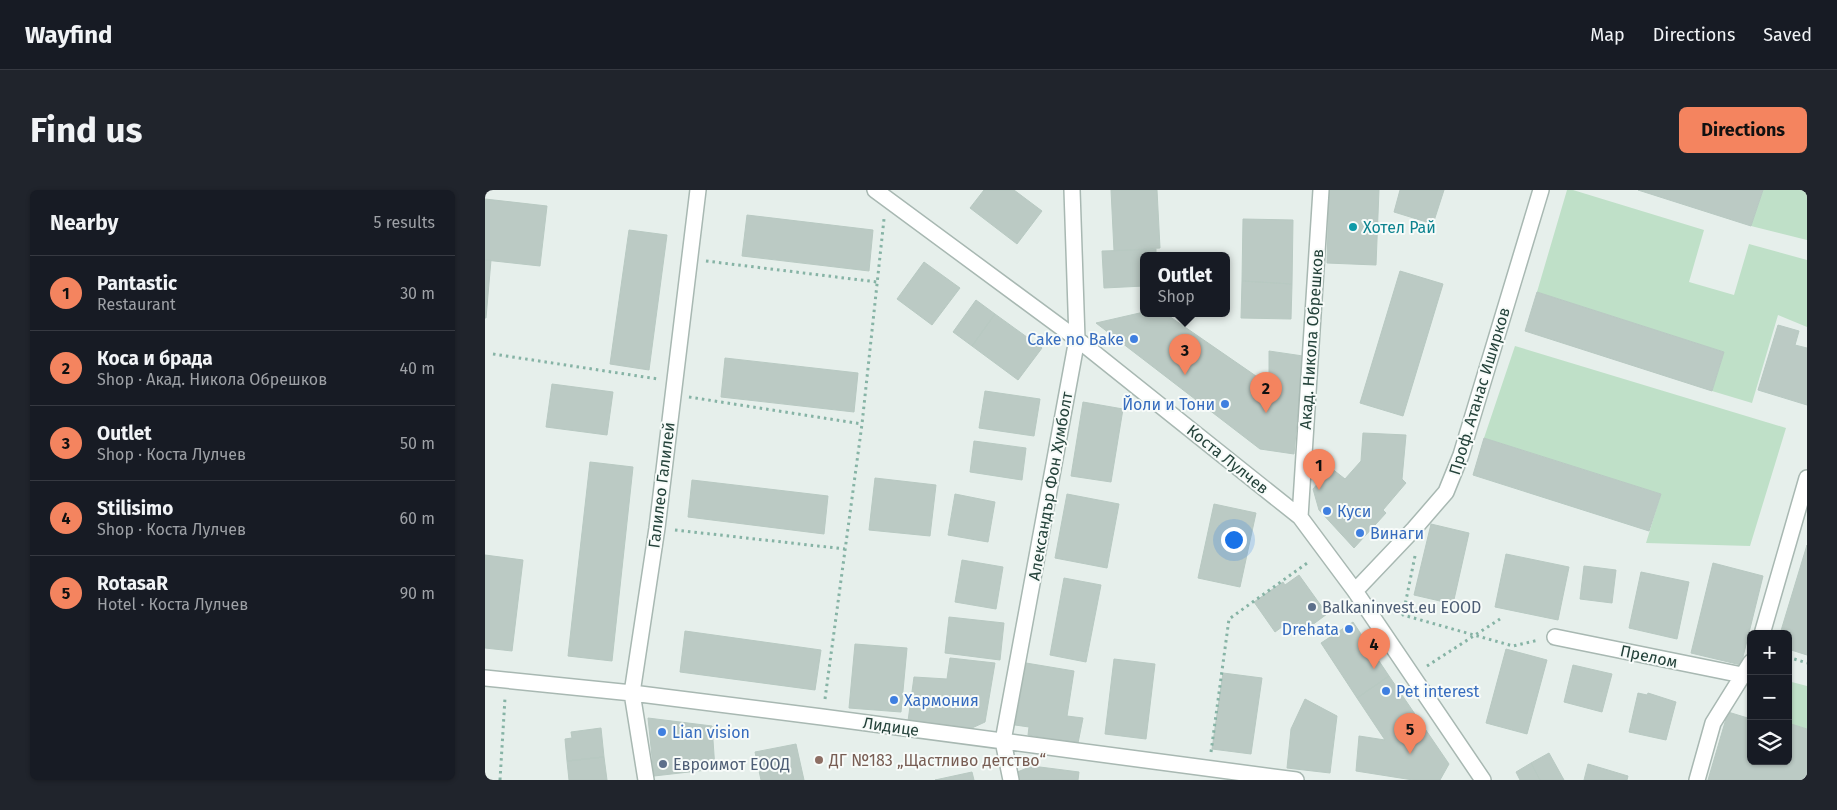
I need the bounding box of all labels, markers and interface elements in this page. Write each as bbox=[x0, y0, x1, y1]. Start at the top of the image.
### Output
text: Wayfind bbox=[25, 21, 112, 49]
text: Map bbox=[1590, 24, 1625, 46]
text: Directions bbox=[1653, 24, 1735, 46]
text: Saved bbox=[1763, 24, 1812, 46]
button: Directions bbox=[1679, 107, 1807, 153]
text: Find us bbox=[30, 109, 142, 151]
text: Nearby bbox=[50, 210, 118, 236]
text: 5 results bbox=[374, 213, 435, 232]
place label: Хотел Рай bbox=[1363, 218, 1436, 237]
marker: Хотел Рай bbox=[1347, 221, 1359, 233]
street label: Акад. Никола Обрешков bbox=[1296, 248, 1327, 430]
popup bbox=[1140, 252, 1230, 317]
text: Outlet bbox=[1158, 264, 1212, 287]
text: Pantastic bbox=[97, 272, 177, 295]
text: 1 bbox=[62, 284, 70, 303]
text: 30 m bbox=[400, 284, 435, 303]
text: Shop bbox=[1158, 287, 1195, 306]
text: Restaurant bbox=[97, 295, 176, 314]
street label: Проф. Атанас Иширков bbox=[1445, 305, 1514, 477]
place label: Cake no Bake bbox=[1027, 330, 1124, 349]
marker: Cake no Bake bbox=[1128, 333, 1140, 345]
pin: 3 bbox=[1169, 334, 1201, 375]
text: Коса и брада bbox=[97, 347, 213, 370]
text: 2 bbox=[62, 359, 70, 378]
text: 40 m bbox=[400, 359, 435, 378]
text: Shop · Акад. Никола Обрешков bbox=[97, 370, 327, 389]
pin: 2 bbox=[1250, 372, 1282, 413]
street label: Александър Фон Хумболт bbox=[1025, 390, 1077, 582]
place label: Йоли и Тони bbox=[1122, 395, 1215, 414]
marker: Йоли и Тони bbox=[1219, 398, 1231, 410]
street label: Галилео Галилей bbox=[644, 421, 679, 549]
street label: Коста Лулчев bbox=[1183, 421, 1272, 498]
text: Outlet bbox=[97, 422, 152, 445]
text: 3 bbox=[62, 434, 70, 453]
text: 50 m bbox=[400, 434, 435, 453]
text: Shop · Коста Лулчев bbox=[97, 445, 246, 464]
pin: 1 bbox=[1303, 449, 1335, 490]
text: Stilisimo bbox=[97, 497, 173, 520]
place label: Куси bbox=[1337, 502, 1371, 521]
marker: Куси bbox=[1321, 505, 1333, 517]
text: 4 bbox=[61, 509, 71, 528]
text: 60 m bbox=[400, 509, 435, 528]
text: Shop · Коста Лулчев bbox=[97, 520, 246, 539]
place label: Винаги bbox=[1370, 524, 1424, 543]
your location bbox=[1221, 527, 1247, 553]
marker: Винаги bbox=[1354, 527, 1366, 539]
text: RotasaR bbox=[97, 572, 168, 595]
text: 5 bbox=[62, 584, 70, 603]
text: 90 m bbox=[400, 584, 435, 603]
text: Hotel · Коста Лулчев bbox=[97, 595, 248, 614]
place label: Balkaninvest.eu EOOD bbox=[1322, 598, 1481, 617]
marker: Balkaninvest.eu EOOD bbox=[1306, 601, 1318, 613]
place label: Drehata bbox=[1282, 620, 1339, 639]
marker: Drehata bbox=[1343, 623, 1355, 635]
pin: 4 bbox=[1358, 628, 1390, 669]
map controls bbox=[1747, 630, 1792, 765]
button: + bbox=[1747, 630, 1792, 675]
street label: Прелом bbox=[1618, 641, 1679, 672]
button: − bbox=[1747, 675, 1792, 720]
place label: Pet interest bbox=[1396, 682, 1480, 701]
marker: Pet interest bbox=[1380, 685, 1392, 697]
place label: Хармония bbox=[904, 691, 979, 710]
marker: Хармония bbox=[888, 694, 900, 706]
street label: Лидице bbox=[862, 713, 920, 740]
pin: 5 bbox=[1394, 713, 1426, 754]
button: layers bbox=[1747, 720, 1792, 765]
place label: Lian vision bbox=[672, 723, 750, 742]
marker: Lian vision bbox=[656, 726, 668, 738]
place label: ДГ №183 „Щастливо детство“ bbox=[828, 751, 1046, 770]
marker: ДГ №183 „Щастливо детство“ bbox=[813, 754, 825, 766]
place label: Евроимот ЕООД bbox=[673, 755, 790, 774]
marker: Евроимот ЕООД bbox=[657, 758, 669, 770]

